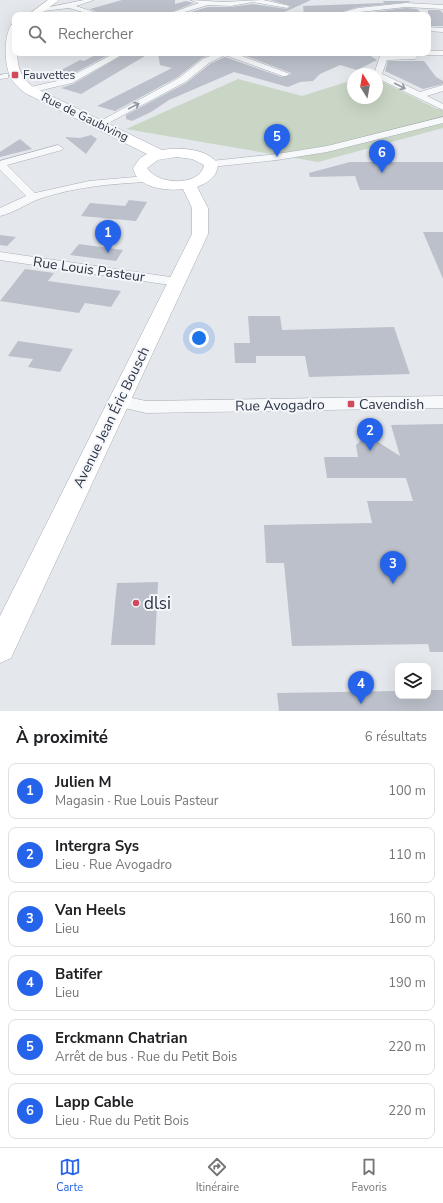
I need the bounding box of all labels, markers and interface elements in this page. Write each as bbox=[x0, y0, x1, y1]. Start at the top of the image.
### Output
search box bbox=[12, 12, 431, 56]
icon: search bbox=[26, 23, 48, 45]
text: Rechercher bbox=[58, 24, 133, 44]
place label: Fauvettes bbox=[23, 67, 75, 83]
north arrow bbox=[347, 68, 383, 104]
marker: Fauvettes bbox=[10, 70, 20, 80]
one-way arrow bbox=[394, 83, 406, 90]
street label: Rue de Gaubiving bbox=[39, 89, 131, 145]
one-way arrow bbox=[128, 101, 140, 109]
pin: 5 bbox=[264, 124, 290, 157]
pin: 6 bbox=[369, 140, 395, 173]
pin: 1 bbox=[95, 220, 121, 253]
street label: Rue Louis Pasteur bbox=[32, 252, 146, 287]
your location bbox=[189, 328, 209, 348]
street label: Avenue Jean Éric Bousch bbox=[69, 343, 154, 491]
street label: Rue Avogadro bbox=[235, 395, 325, 416]
place label: Cavendish bbox=[359, 395, 424, 414]
marker: Cavendish bbox=[346, 399, 356, 409]
pin: 2 bbox=[357, 418, 383, 451]
pin: 3 bbox=[380, 551, 406, 584]
place label: dlsi bbox=[144, 592, 171, 615]
marker: dlsi bbox=[131, 598, 141, 608]
map controls bbox=[395, 663, 431, 699]
button: layers bbox=[395, 663, 431, 699]
pin: 4 bbox=[348, 671, 374, 704]
text: À proximité bbox=[16, 726, 108, 749]
text: 6 résultats bbox=[365, 728, 427, 746]
text: Julien M bbox=[55, 772, 112, 792]
text: 1 bbox=[26, 782, 34, 800]
text: 100 m bbox=[388, 782, 426, 800]
text: Magasin · Rue Louis Pasteur bbox=[55, 792, 219, 810]
text: Intergra Sys bbox=[55, 836, 139, 856]
text: 2 bbox=[26, 846, 34, 864]
text: 110 m bbox=[388, 846, 426, 864]
text: Lieu · Rue Avogadro bbox=[55, 856, 172, 874]
text: Van Heels bbox=[55, 900, 126, 920]
text: 3 bbox=[26, 910, 34, 928]
text: 160 m bbox=[388, 910, 426, 928]
text: Lieu bbox=[55, 920, 79, 938]
text: Batifer bbox=[55, 964, 102, 984]
text: 4 bbox=[26, 974, 34, 992]
text: 190 m bbox=[388, 974, 426, 992]
text: Lieu bbox=[55, 984, 79, 1002]
text: Erckmann Chatrian bbox=[55, 1028, 187, 1048]
text: 5 bbox=[26, 1038, 34, 1056]
text: 220 m bbox=[388, 1038, 426, 1056]
text: Arrêt de bus · Rue du Petit Bois bbox=[55, 1048, 237, 1066]
text: Lapp Cable bbox=[55, 1092, 134, 1112]
text: 6 bbox=[26, 1102, 34, 1120]
text: 220 m bbox=[388, 1102, 426, 1120]
text: Lieu · Rue du Petit Bois bbox=[55, 1112, 189, 1130]
tab: Carte bbox=[56, 1156, 83, 1195]
tab: Itinéraire bbox=[196, 1156, 239, 1195]
tab: Favoris bbox=[352, 1156, 387, 1195]

